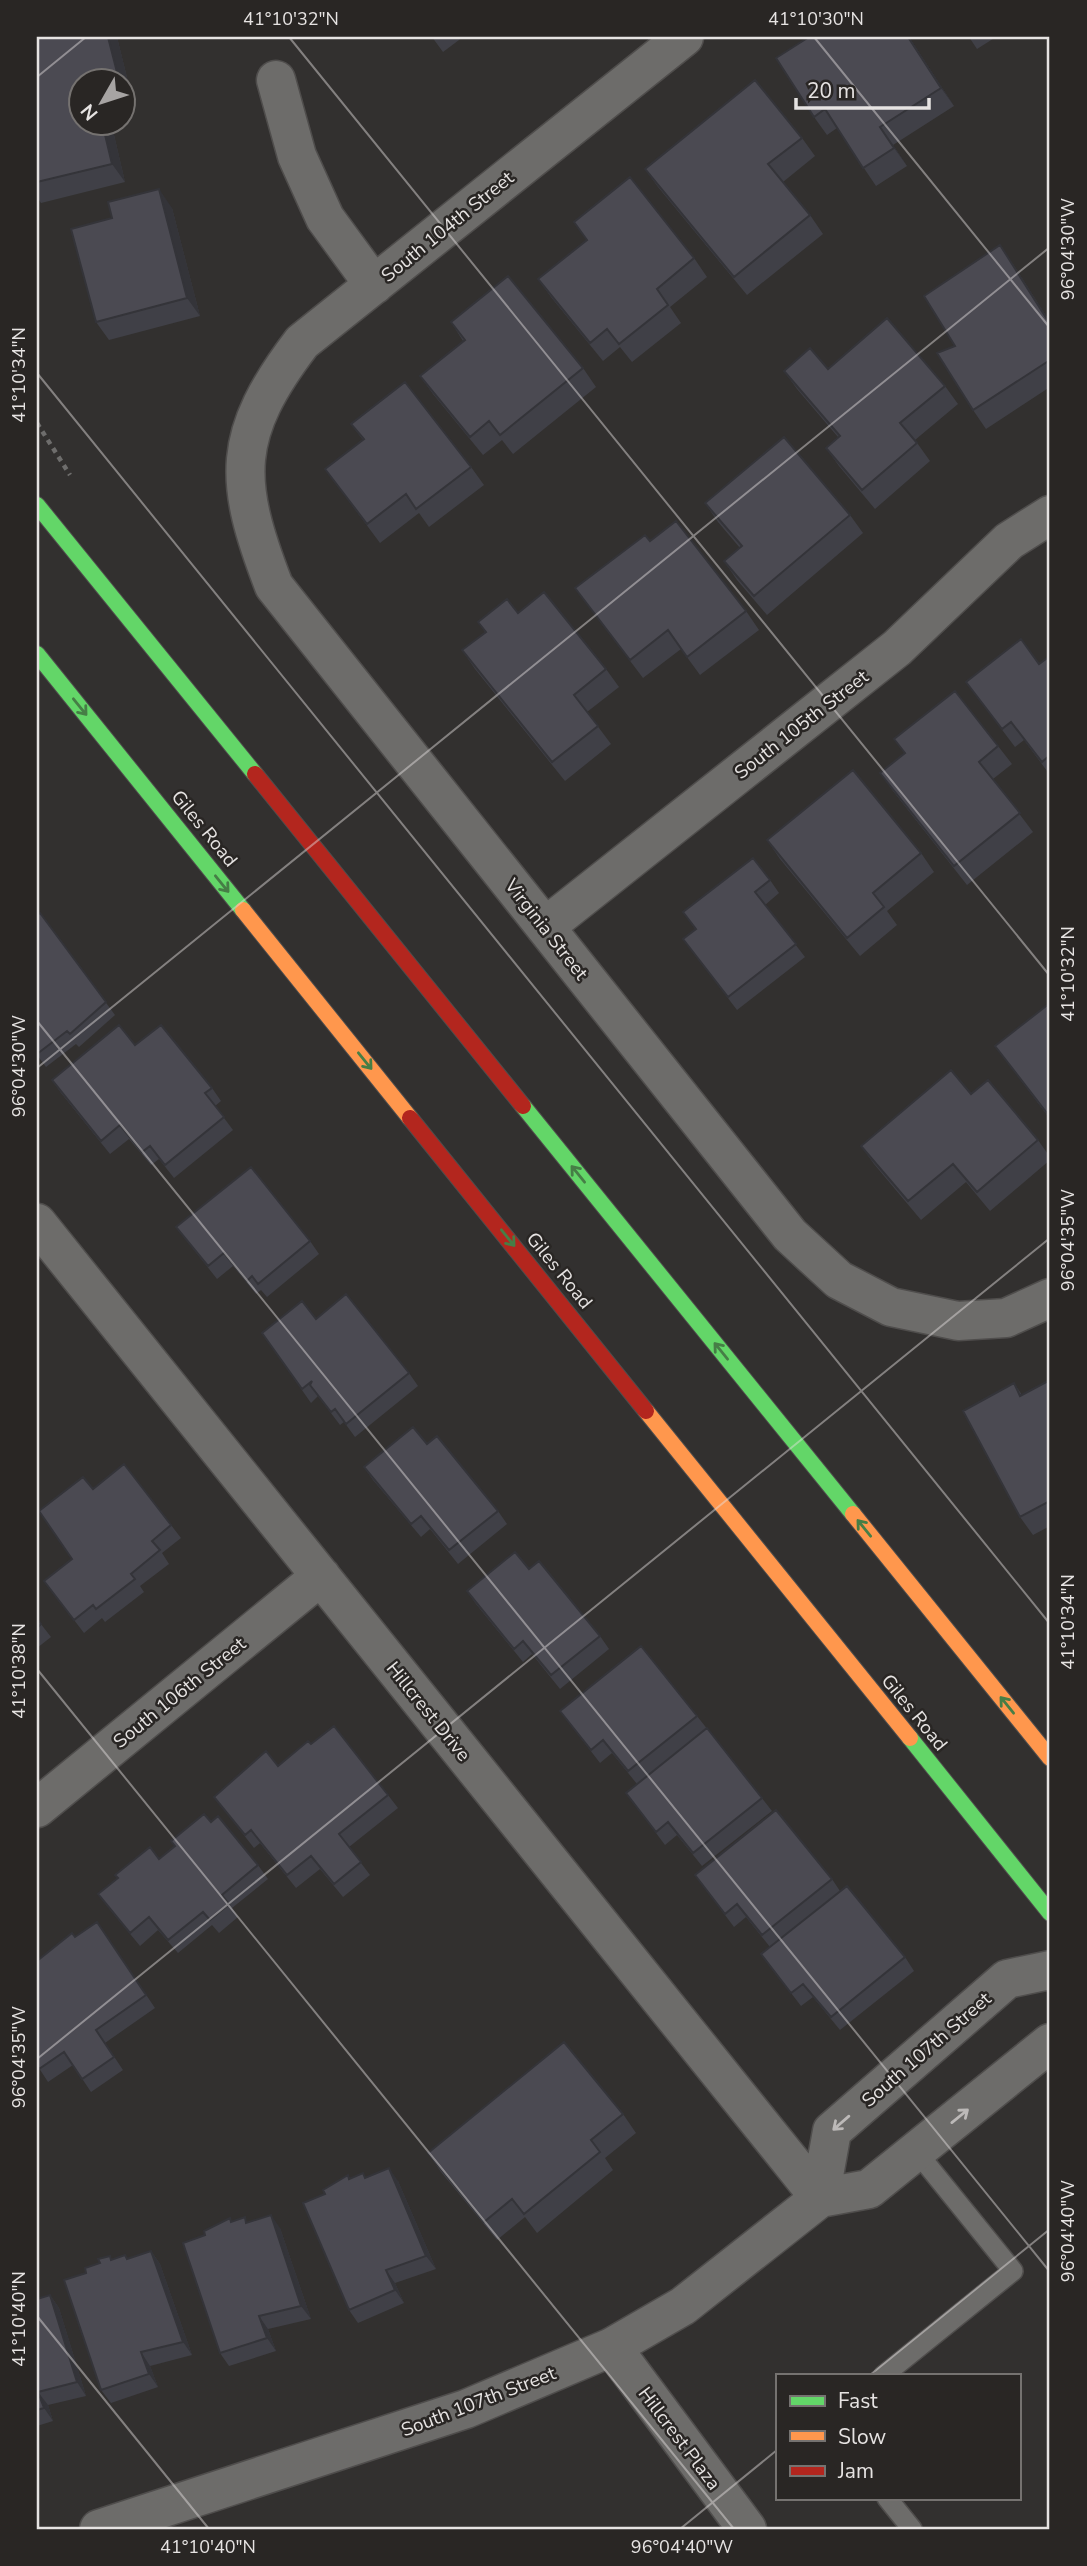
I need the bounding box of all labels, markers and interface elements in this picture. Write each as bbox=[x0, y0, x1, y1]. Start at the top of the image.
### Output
text: 41°10'32"N bbox=[243, 7, 339, 31]
text: 41°10'30"N bbox=[768, 7, 864, 31]
north arrow bbox=[66, 66, 136, 136]
scale bar bbox=[796, 66, 930, 110]
text: 20 m bbox=[807, 77, 856, 105]
text: N bbox=[75, 98, 104, 126]
street label: South 104th Street bbox=[376, 165, 520, 288]
text: 96°04'30"W bbox=[1056, 198, 1080, 300]
text: 41°10'34"N bbox=[7, 327, 31, 423]
street label: South 105th Street bbox=[729, 664, 874, 785]
one-way arrow bbox=[72, 697, 87, 715]
street label: Giles Road bbox=[165, 785, 243, 873]
street label: Virginia Street bbox=[498, 873, 594, 986]
one-way arrow bbox=[215, 874, 230, 892]
text: 41°10'32"N bbox=[1056, 926, 1080, 1022]
text: 96°04'30"W bbox=[7, 1015, 31, 1117]
one-way arrow bbox=[357, 1052, 373, 1070]
one-way arrow bbox=[570, 1166, 586, 1184]
text: 96°04'35"W bbox=[1056, 1189, 1080, 1291]
street label: Giles Road bbox=[520, 1227, 598, 1315]
one-way arrow bbox=[500, 1229, 515, 1247]
one-way arrow bbox=[713, 1343, 729, 1361]
one-way arrow bbox=[857, 1520, 872, 1538]
text: 41°10'34"N bbox=[1056, 1574, 1080, 1670]
text: 41°10'38"N bbox=[7, 1623, 31, 1719]
street label: South 106th Street bbox=[108, 1631, 252, 1754]
street label: Hillcrest Drive bbox=[380, 1656, 476, 1767]
street label: Giles Road bbox=[875, 1669, 953, 1757]
one-way arrow bbox=[1000, 1696, 1015, 1714]
street label: South 107th Street bbox=[856, 1986, 997, 2113]
text: 96°04'35"W bbox=[7, 2006, 31, 2108]
one-way arrow bbox=[950, 2108, 968, 2124]
one-way arrow bbox=[832, 2115, 850, 2131]
text: 96°04'40"W bbox=[1056, 2180, 1080, 2282]
text: 41°10'40"N bbox=[7, 2271, 31, 2367]
street label: South 107th Street bbox=[397, 2360, 560, 2443]
legend bbox=[776, 2374, 1020, 2500]
street label: Hillcrest Plaza bbox=[632, 2382, 727, 2495]
text: Fast bbox=[838, 2387, 878, 2415]
text: Slow bbox=[838, 2423, 887, 2451]
text: Jam bbox=[837, 2457, 874, 2485]
text: 41°10'40"N bbox=[160, 2535, 256, 2559]
text: 96°04'40"W bbox=[631, 2535, 733, 2559]

